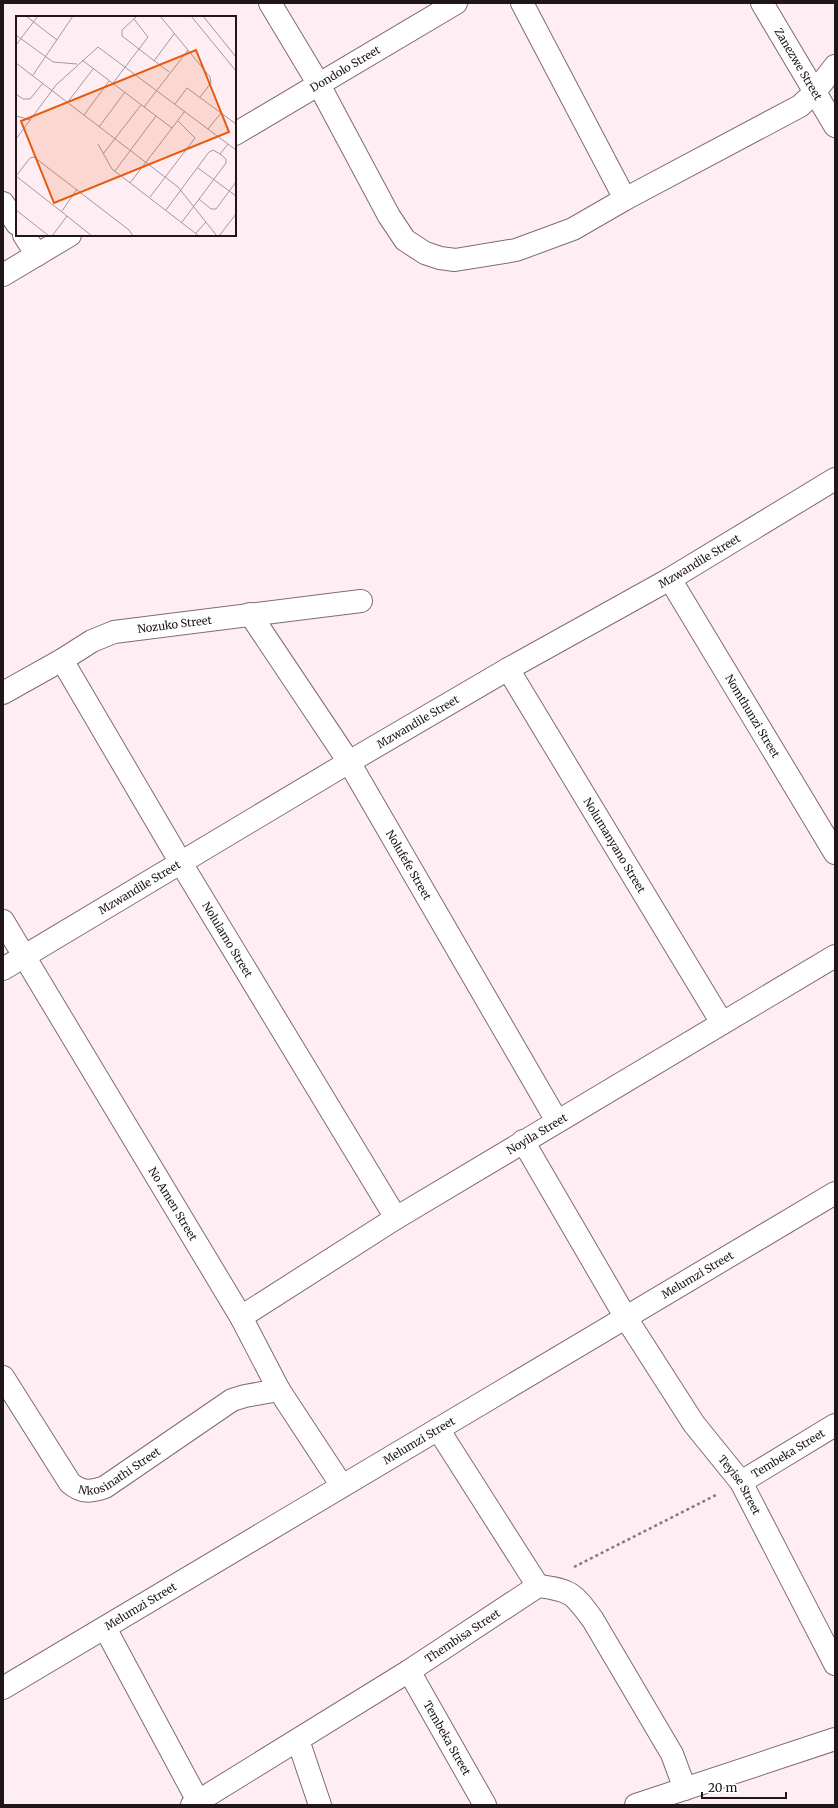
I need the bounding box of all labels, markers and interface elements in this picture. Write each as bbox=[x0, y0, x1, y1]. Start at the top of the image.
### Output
inset map bbox=[16, 16, 236, 236]
street label: Zanezwe Street bbox=[771, 25, 825, 103]
street label: Dondolo Street bbox=[307, 42, 383, 95]
street label: Mzwandile Street bbox=[656, 531, 743, 591]
street label: Nozuko Street bbox=[137, 613, 213, 636]
street label: Nomthunzi Street bbox=[722, 672, 783, 761]
street label: Mzwandile Street bbox=[374, 692, 462, 751]
street label: Nolumanyano Street bbox=[580, 795, 649, 896]
street label: Nolufefe Street bbox=[383, 827, 435, 903]
street label: Mzwandile Street bbox=[96, 857, 184, 917]
street label: Nolulamo Street bbox=[199, 899, 256, 981]
street label: Noyila Street bbox=[504, 1110, 570, 1157]
street label: No Amen Street bbox=[146, 1165, 201, 1244]
street label: Melumzi Street bbox=[659, 1248, 736, 1302]
street label: Melumzi Street bbox=[380, 1413, 458, 1467]
street label: Tembeka Street bbox=[749, 1425, 828, 1481]
street label: Nkosinathi Street bbox=[77, 1444, 164, 1498]
street label: Teyise Street bbox=[715, 1452, 764, 1518]
street label: Melumzi Street bbox=[102, 1579, 180, 1633]
street label: Thembisa Street bbox=[422, 1606, 503, 1666]
street label: Tembeka Street bbox=[420, 1698, 474, 1778]
scale bar bbox=[702, 1774, 786, 1800]
text: 20 m bbox=[708, 1780, 737, 1795]

